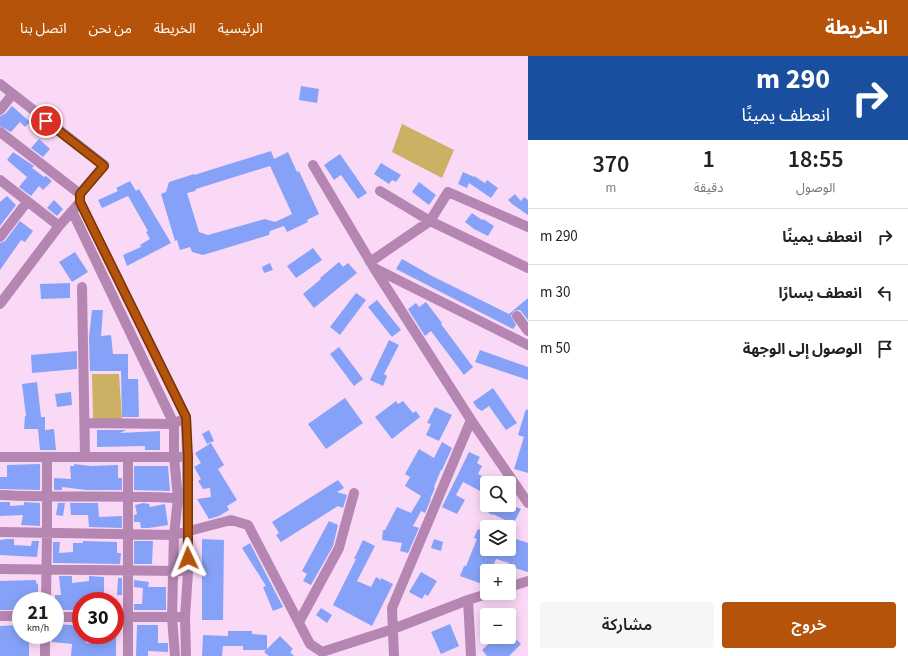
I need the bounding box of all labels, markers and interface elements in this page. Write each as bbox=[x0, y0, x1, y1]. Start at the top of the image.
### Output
text: الخريطة bbox=[825, 15, 888, 42]
text: اتصل بنا bbox=[20, 19, 66, 39]
text: من نحن bbox=[88, 19, 132, 39]
text: الخريطة bbox=[154, 19, 196, 39]
text: الرئيسية bbox=[218, 19, 263, 39]
text: 290 m bbox=[756, 59, 830, 99]
icon: right bbox=[844, 72, 896, 124]
text: انعطف يمينًا bbox=[741, 103, 830, 128]
pin bbox=[29, 104, 63, 138]
icon: arrive bbox=[35, 110, 57, 132]
text: 1 bbox=[702, 142, 715, 177]
text: 18:55 bbox=[788, 142, 844, 177]
text: 370 bbox=[592, 147, 629, 182]
text: m bbox=[605, 179, 616, 197]
text: دقيقة bbox=[694, 179, 723, 197]
text: الوصول bbox=[796, 179, 835, 197]
text: 290 m bbox=[540, 226, 578, 247]
icon: right bbox=[874, 226, 896, 248]
text: انعطف يمينًا bbox=[782, 227, 862, 248]
text: 30 m bbox=[540, 282, 570, 303]
icon: left bbox=[874, 282, 896, 304]
text: انعطف يسارًا bbox=[778, 283, 862, 304]
text: 50 m bbox=[540, 338, 570, 359]
icon: arrive bbox=[874, 338, 896, 360]
text: الوصول إلى الوجهة bbox=[743, 339, 862, 360]
map controls bbox=[480, 476, 516, 644]
button: search bbox=[480, 476, 516, 512]
button: layers bbox=[480, 520, 516, 556]
position arrow bbox=[167, 537, 209, 579]
button: + bbox=[480, 564, 516, 600]
speed limit sign: 30 bbox=[72, 592, 124, 644]
text: 21 bbox=[27, 599, 49, 627]
button: مشاركة bbox=[540, 602, 714, 648]
button: خروج bbox=[722, 602, 896, 648]
button: − bbox=[480, 608, 516, 644]
text: km/h bbox=[27, 621, 49, 635]

